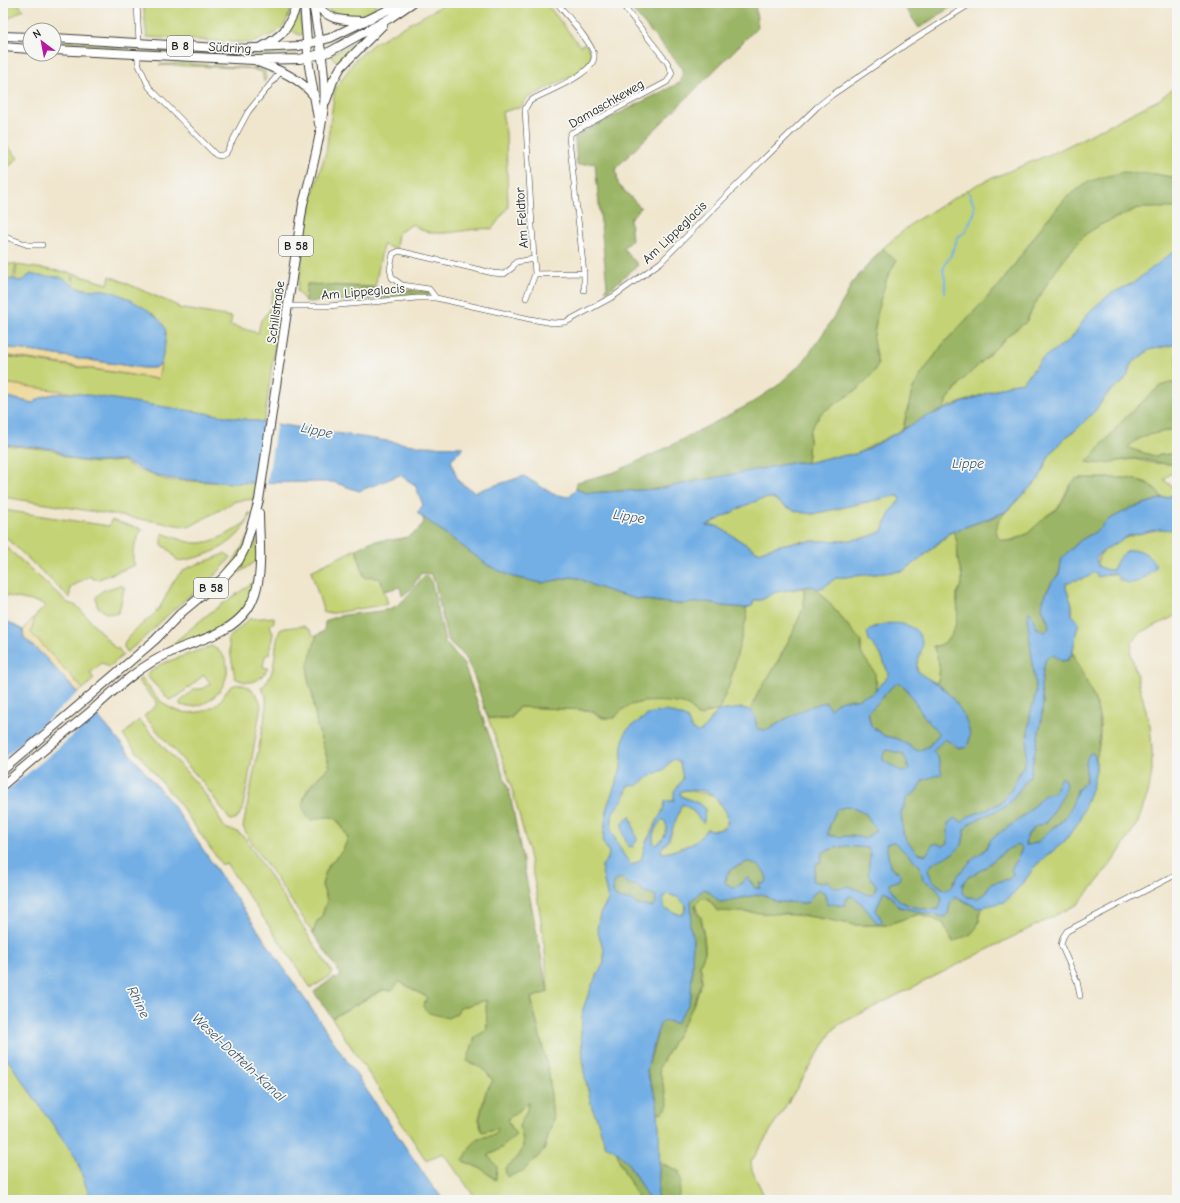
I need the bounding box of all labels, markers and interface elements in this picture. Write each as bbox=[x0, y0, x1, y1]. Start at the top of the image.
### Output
north arrow bbox=[22, 22, 62, 62]
text: N bbox=[30, 27, 43, 41]
road number: B 8 bbox=[167, 36, 193, 56]
street label: Südring bbox=[208, 39, 252, 56]
street label: Damaschkeweg bbox=[566, 76, 647, 131]
street label: Am Feldtor bbox=[512, 186, 531, 249]
street label: Am Lippeglacis bbox=[639, 198, 710, 267]
road number: B 58 bbox=[279, 236, 313, 256]
street label: Schillstraße bbox=[264, 279, 287, 344]
street label: Am Lippeglacis bbox=[321, 280, 405, 303]
water label: Lippe bbox=[299, 419, 334, 442]
water label: Lippe bbox=[952, 455, 984, 472]
water label: Lippe bbox=[612, 506, 646, 527]
road number: B 58 bbox=[194, 578, 228, 598]
water label: Rhine bbox=[123, 983, 154, 1021]
water label: Wesel-Datteln-Kanal bbox=[188, 1010, 290, 1106]

